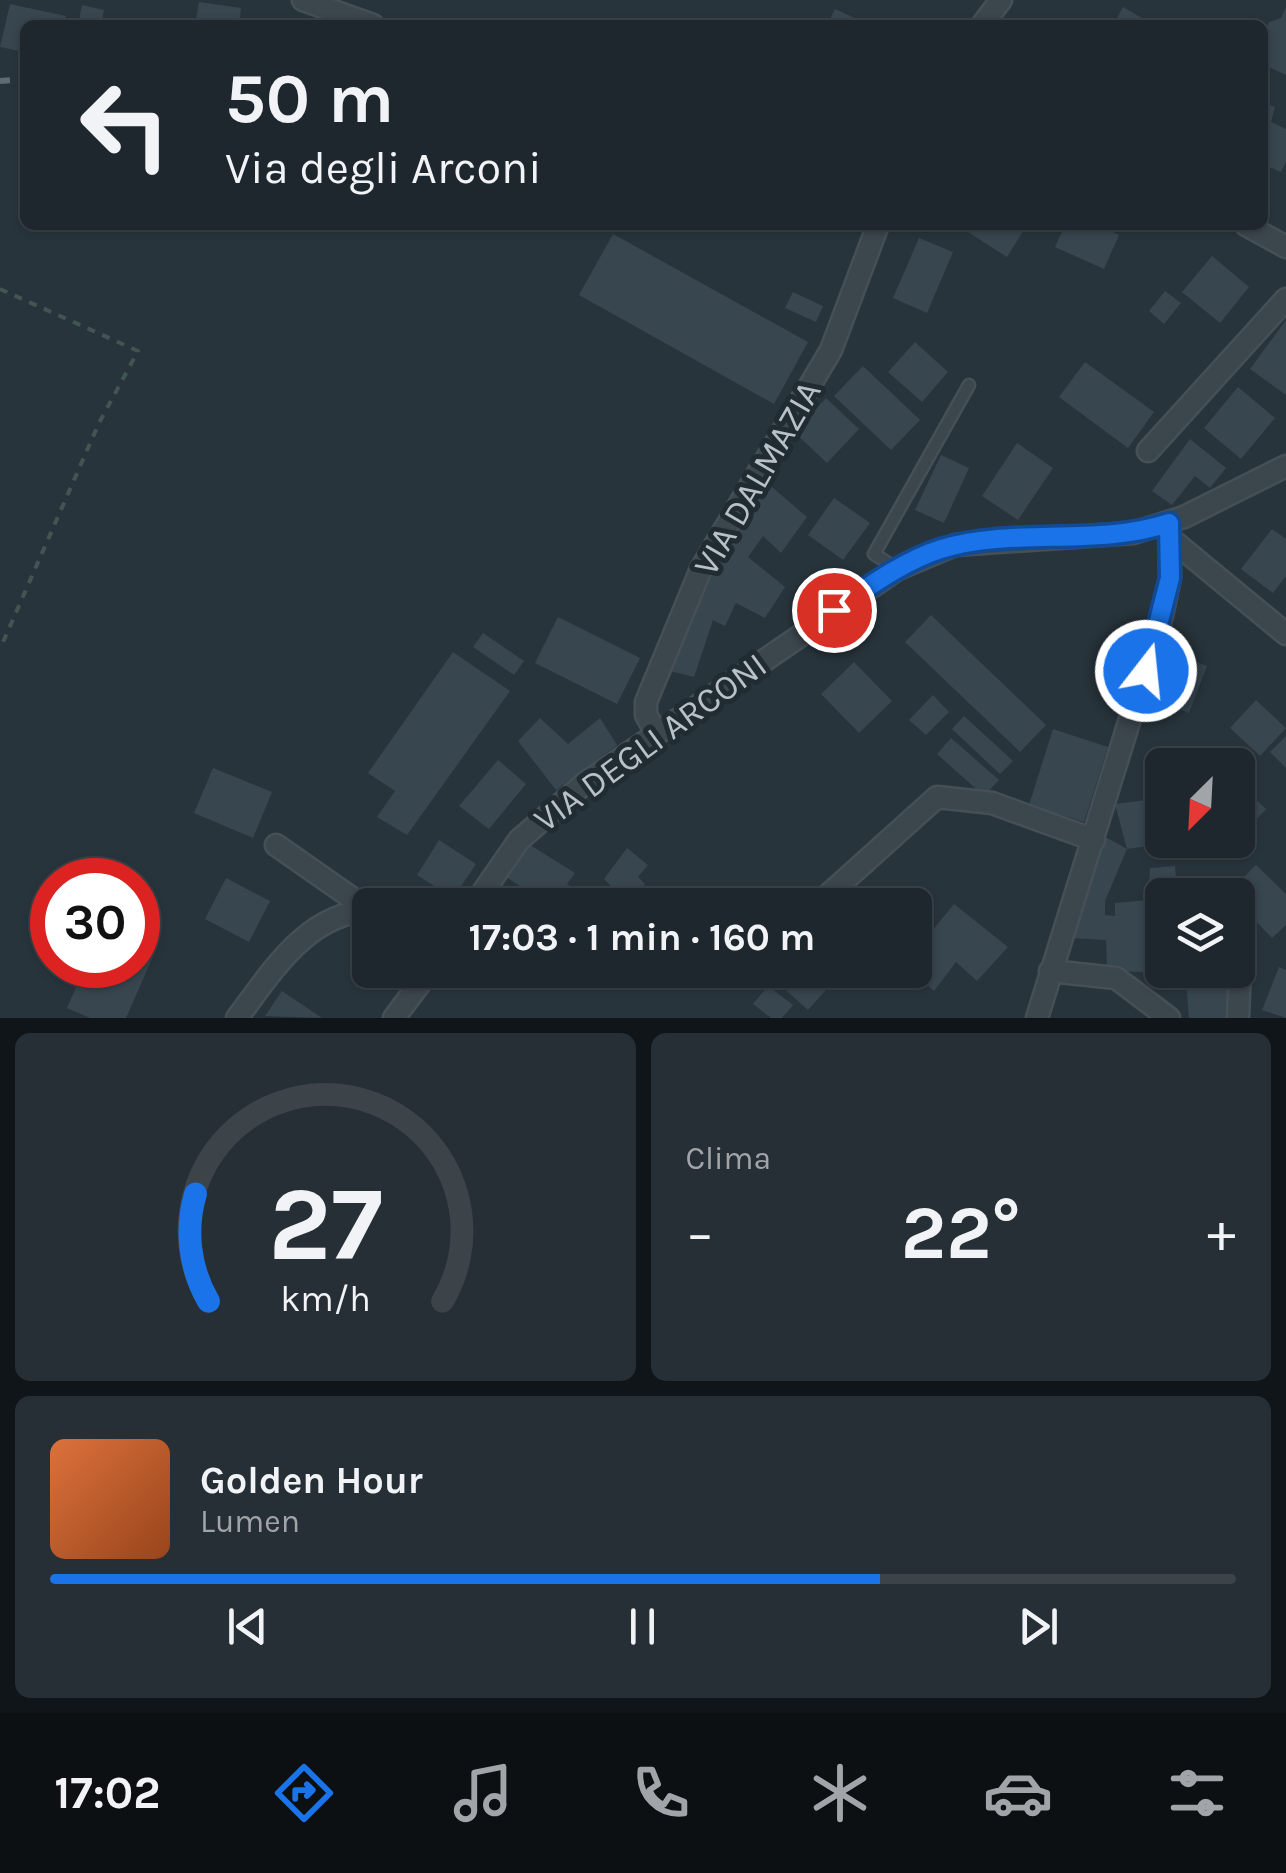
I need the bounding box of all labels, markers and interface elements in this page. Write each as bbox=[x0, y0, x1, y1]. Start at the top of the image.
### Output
text: 50 m bbox=[225, 58, 394, 140]
icon: left bbox=[60, 60, 190, 190]
text: Via degli Arconi bbox=[225, 142, 542, 194]
street label: VIA DALMAZIA bbox=[685, 374, 830, 583]
pin bbox=[792, 568, 877, 653]
icon: arrive bbox=[807, 583, 862, 638]
position arrow bbox=[1094, 619, 1198, 723]
street label: VIA DEGLI ARCONI bbox=[526, 644, 774, 840]
north arrow bbox=[1145, 748, 1255, 858]
map controls bbox=[1145, 748, 1255, 988]
speed limit sign: 30 bbox=[30, 858, 160, 988]
button: layers bbox=[1145, 878, 1255, 988]
text: 17:03 · 1 min · 160 m bbox=[469, 915, 815, 960]
text: Clima bbox=[686, 1140, 771, 1177]
text: 27 bbox=[268, 1164, 383, 1285]
text: 22° bbox=[901, 1189, 1021, 1277]
text: − bbox=[686, 1201, 714, 1265]
text: + bbox=[1207, 1201, 1236, 1265]
text: km/h bbox=[280, 1278, 371, 1320]
text: Golden Hour bbox=[200, 1458, 423, 1503]
text: Lumen bbox=[200, 1503, 300, 1540]
icon: previous bbox=[220, 1599, 275, 1654]
icon: pause bbox=[615, 1599, 670, 1654]
icon: next bbox=[1011, 1599, 1066, 1654]
icon: directions bbox=[269, 1758, 339, 1828]
icon: music bbox=[448, 1758, 518, 1828]
icon: phone bbox=[626, 1758, 696, 1828]
icon: climate bbox=[805, 1758, 875, 1828]
icon: car bbox=[983, 1758, 1053, 1828]
icon: filters bbox=[1162, 1758, 1232, 1828]
text: 17:02 bbox=[54, 1767, 161, 1819]

